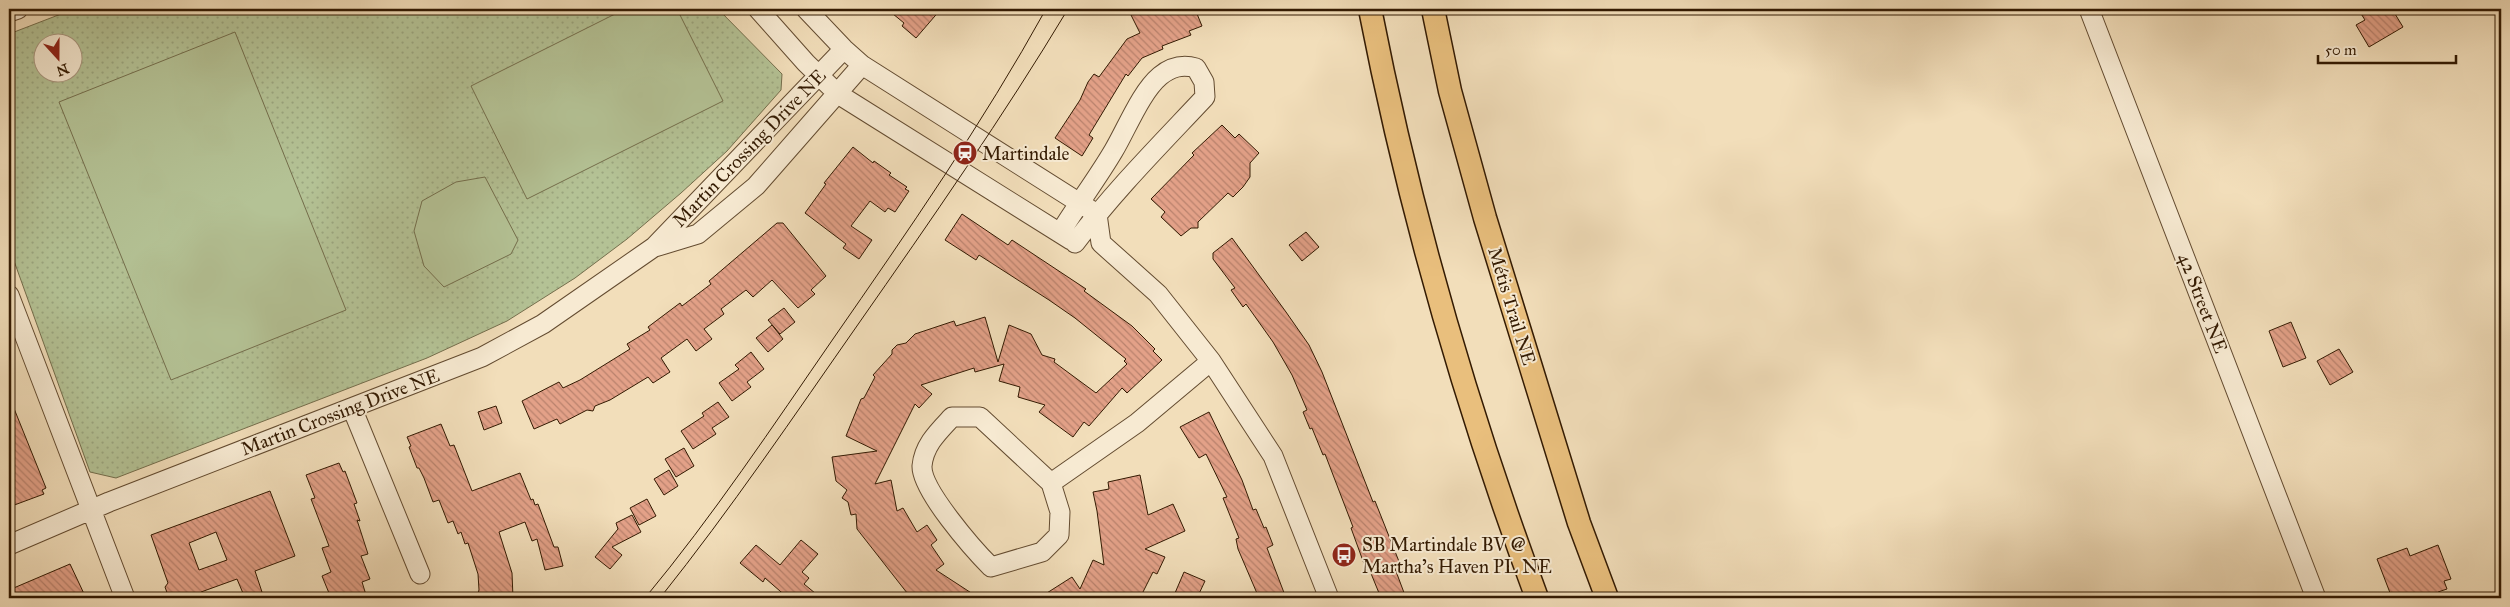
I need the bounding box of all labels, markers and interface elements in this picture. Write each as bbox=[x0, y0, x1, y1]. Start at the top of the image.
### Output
north arrow bbox=[32, 32, 82, 82]
scale bar bbox=[2318, 32, 2455, 64]
text: 50 m bbox=[2325, 41, 2357, 59]
text: N bbox=[54, 60, 71, 80]
street label: Martin Crossing Drive NE bbox=[668, 64, 831, 233]
station icon: Martindale bbox=[952, 140, 978, 166]
place label: Martindale bbox=[982, 142, 1070, 165]
street label: Métis Trail NE bbox=[1483, 244, 1541, 368]
street label: 42 Street NE bbox=[2173, 250, 2233, 357]
street label: Martin Crossing Drive NE bbox=[237, 363, 443, 461]
place label: SB Martindale BV @ Martha's Haven PL NE bbox=[1362, 533, 1552, 578]
bus stop icon: SB Martindale BV @ Martha's Haven PL NE bbox=[1331, 542, 1357, 568]

